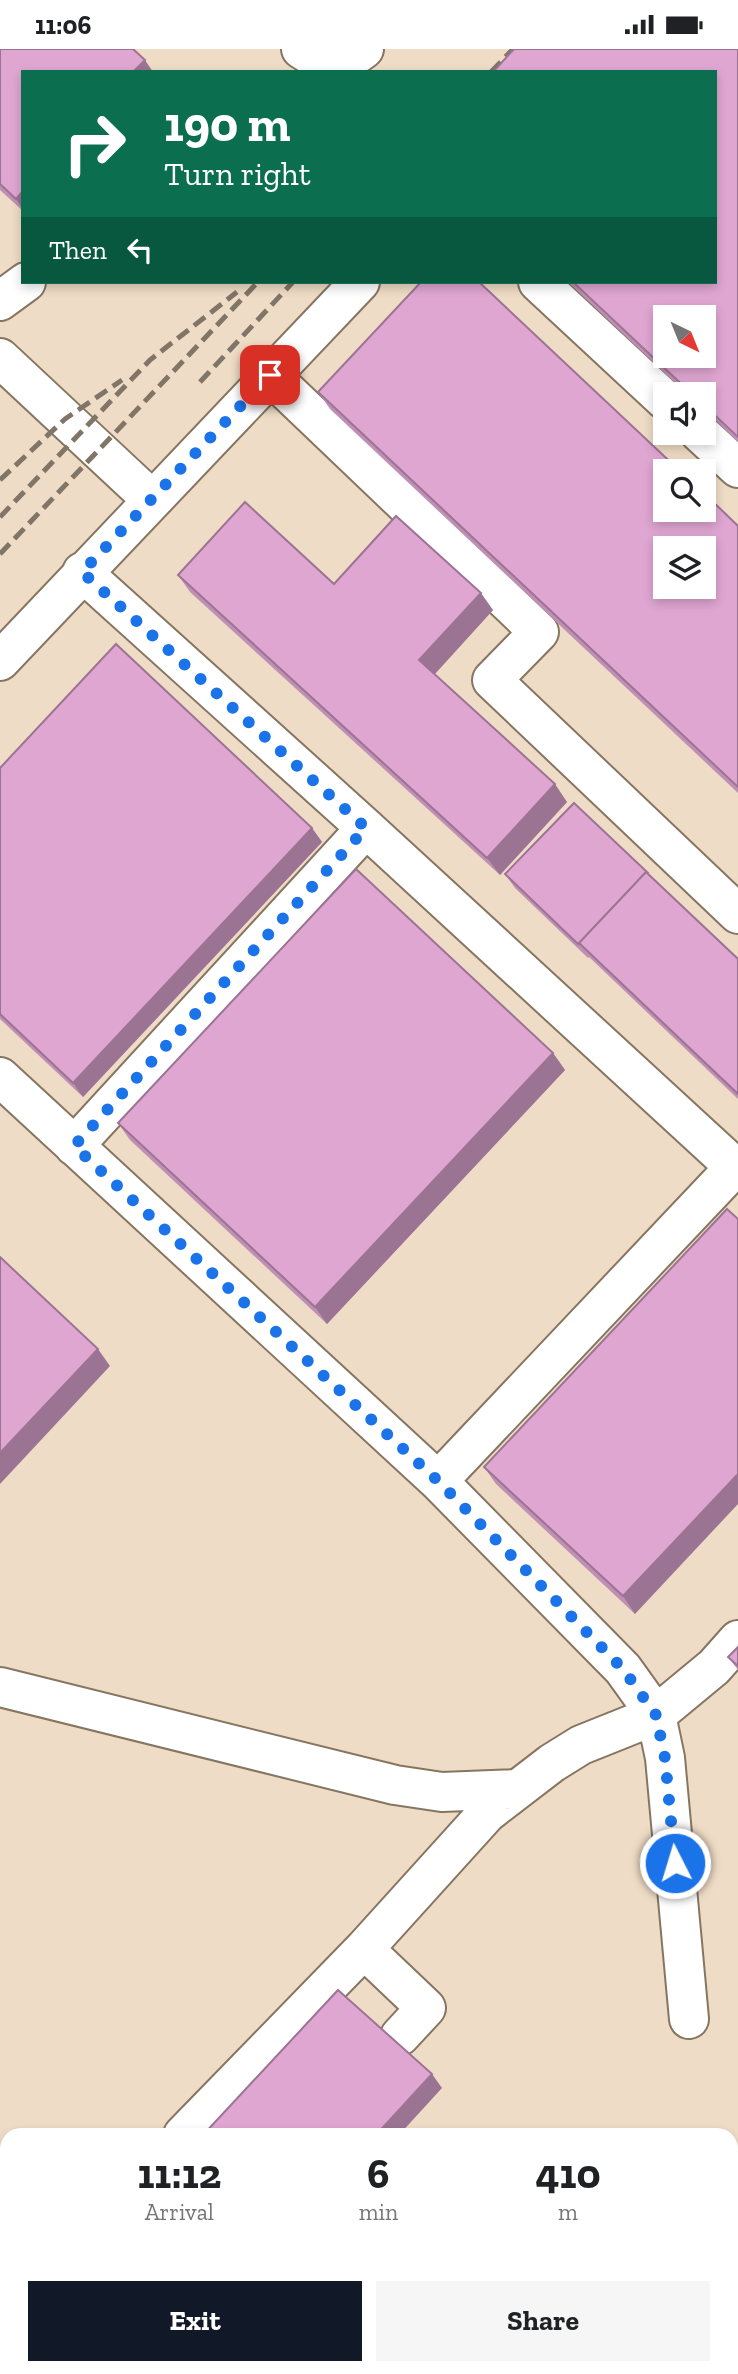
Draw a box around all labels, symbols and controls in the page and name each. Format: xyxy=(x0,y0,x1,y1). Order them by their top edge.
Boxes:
text: 11:06 xyxy=(35,9,91,41)
text: 190 m xyxy=(164,95,290,154)
icon: right xyxy=(49,98,140,189)
text: Turn right xyxy=(164,155,311,193)
icon: left xyxy=(121,231,159,269)
text: Then xyxy=(49,234,107,266)
north arrow xyxy=(653,305,716,367)
map controls xyxy=(653,305,716,599)
pin xyxy=(240,345,300,405)
icon: arrive xyxy=(251,356,289,394)
button: sound xyxy=(653,382,716,445)
button: search xyxy=(653,459,716,522)
button: layers xyxy=(653,536,716,599)
position arrow xyxy=(638,1826,712,1900)
text: 11:12 xyxy=(137,2148,221,2199)
text: 6 xyxy=(367,2148,390,2199)
text: 410 xyxy=(535,2148,601,2199)
text: Arrival xyxy=(145,2198,214,2226)
text: min xyxy=(359,2198,398,2226)
text: m xyxy=(558,2198,578,2226)
button: Exit xyxy=(28,2281,362,2361)
button: Share xyxy=(376,2281,710,2361)

